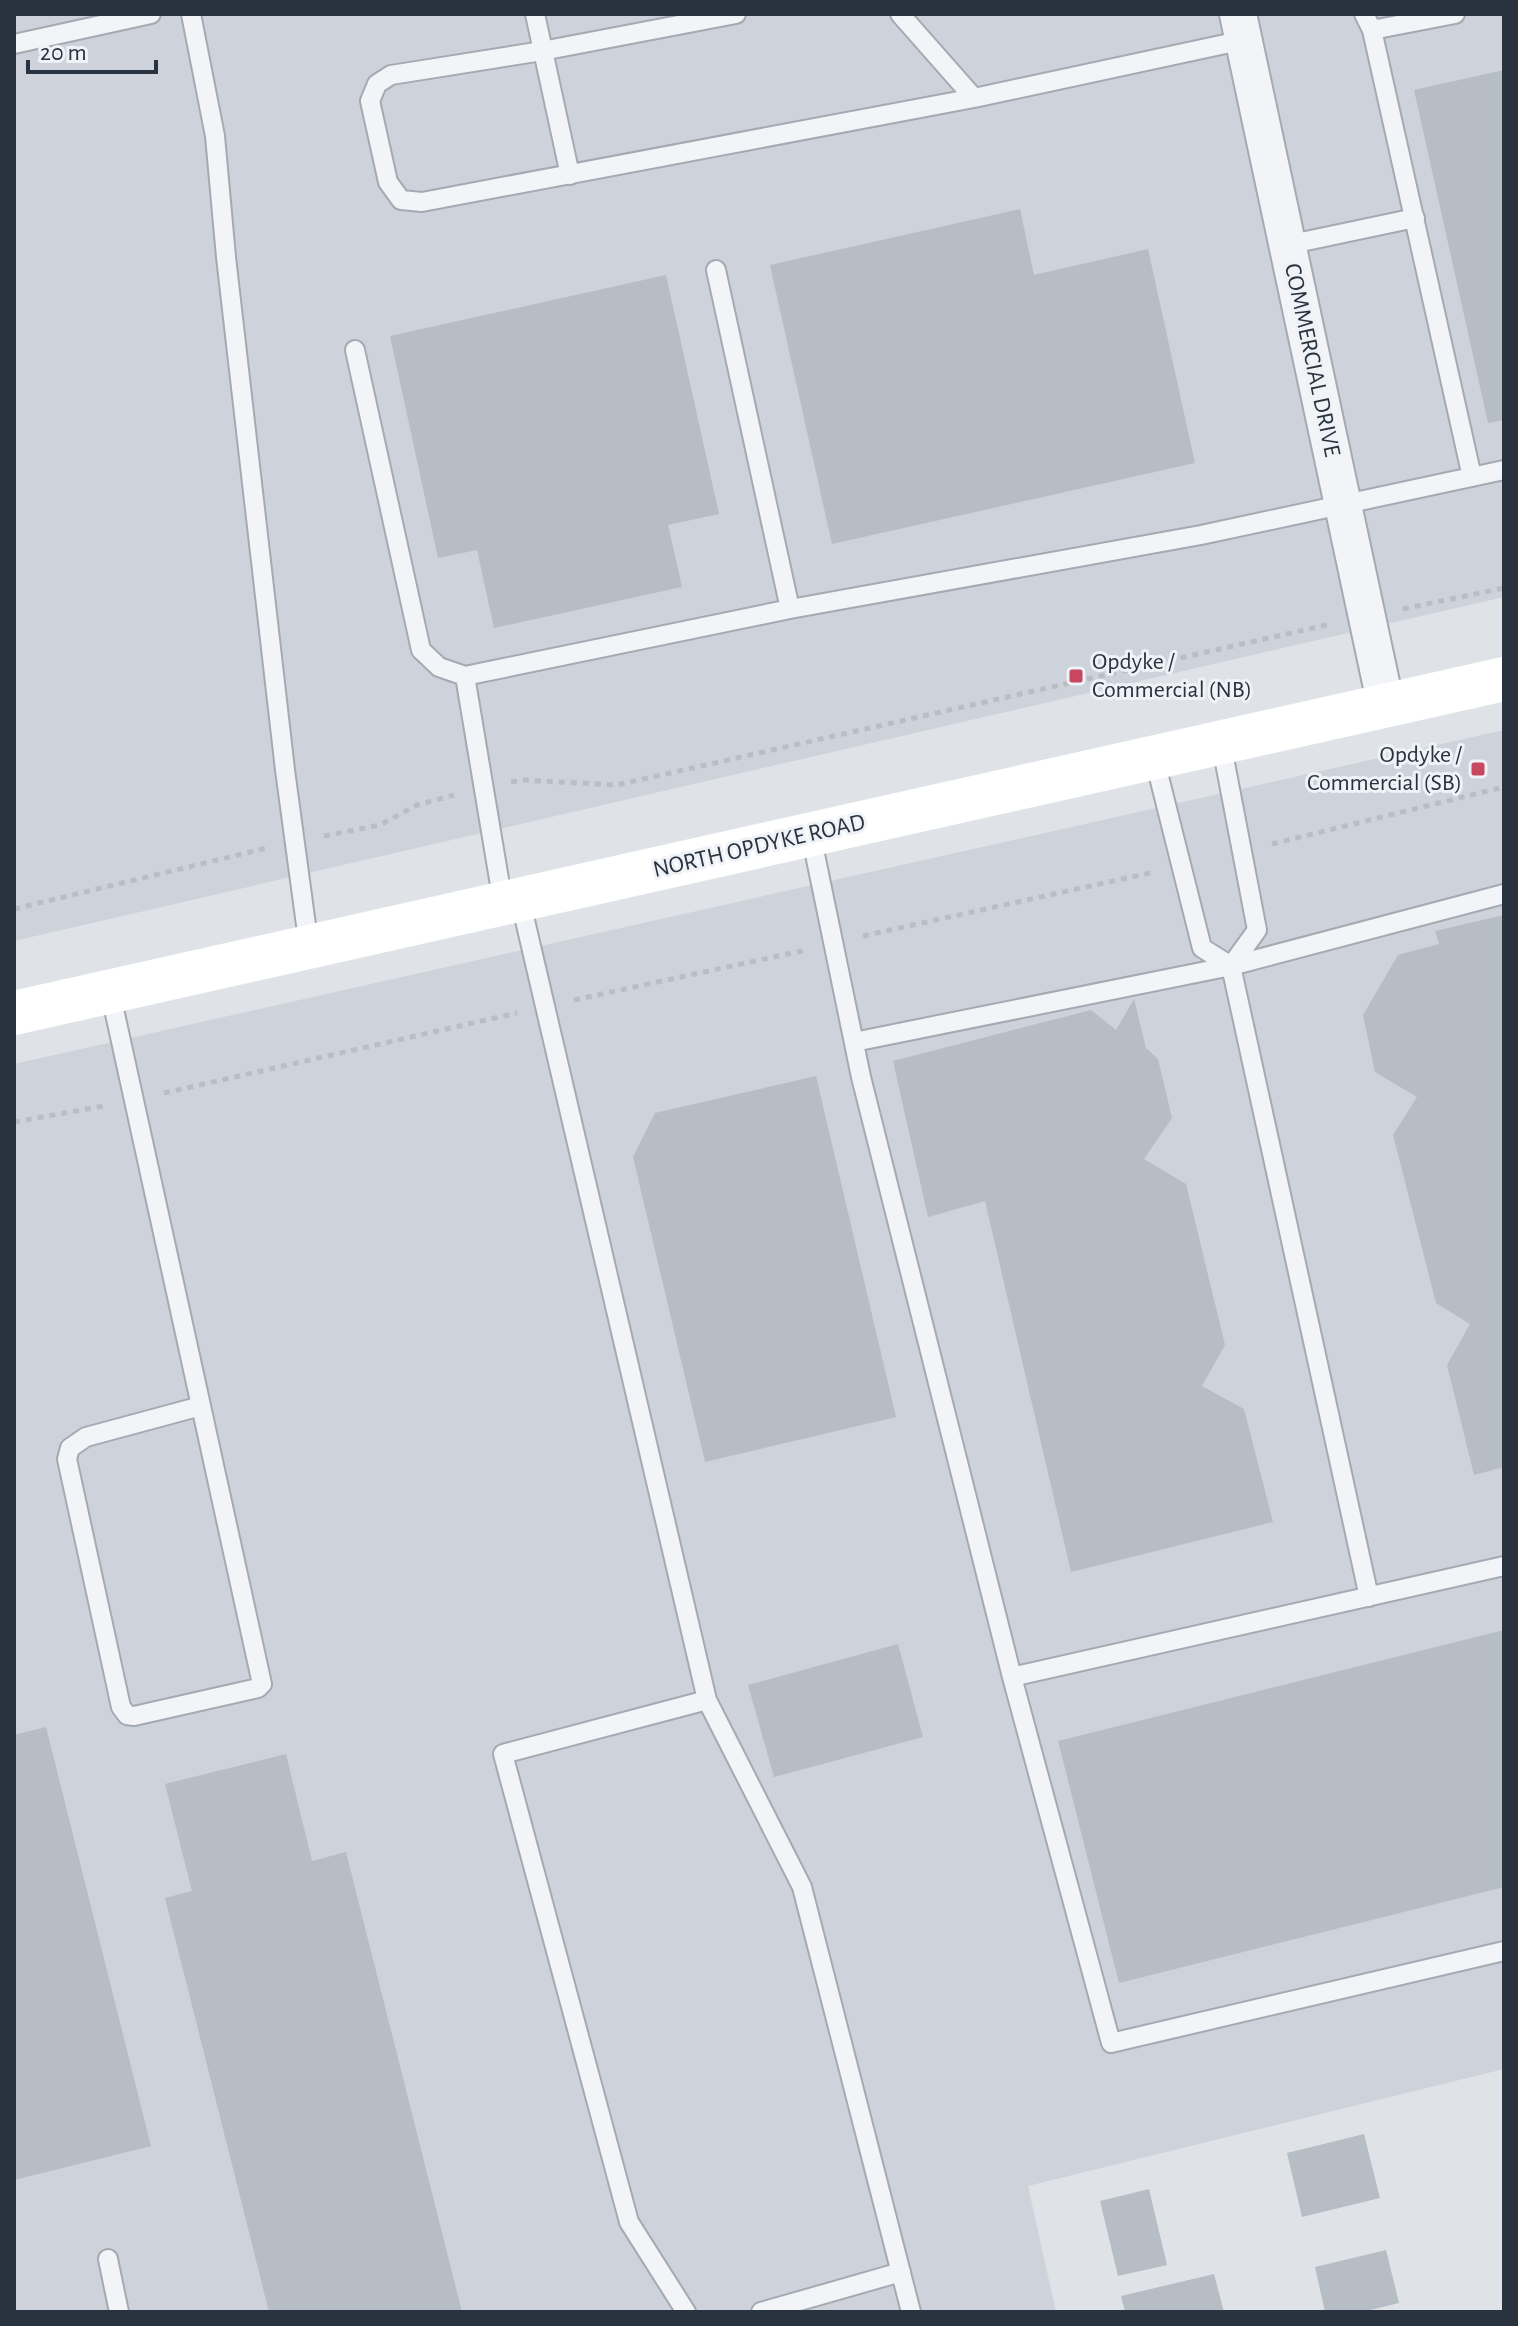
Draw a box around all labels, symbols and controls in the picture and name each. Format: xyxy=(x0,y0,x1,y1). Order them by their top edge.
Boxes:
scale bar xyxy=(28,24,156,74)
text: 20 m xyxy=(40,41,87,65)
street label: COMMERCIAL DRIVE xyxy=(1280,261,1344,459)
place label: Opdyke / Commercial (NB) xyxy=(1092,650,1252,702)
marker: Opdyke / Commercial (NB) xyxy=(1067,667,1085,685)
place label: Opdyke / Commercial (SB) xyxy=(1307,743,1462,795)
marker: Opdyke / Commercial (SB) xyxy=(1469,760,1487,778)
street label: NORTH OPDYKE ROAD xyxy=(651,810,867,882)

